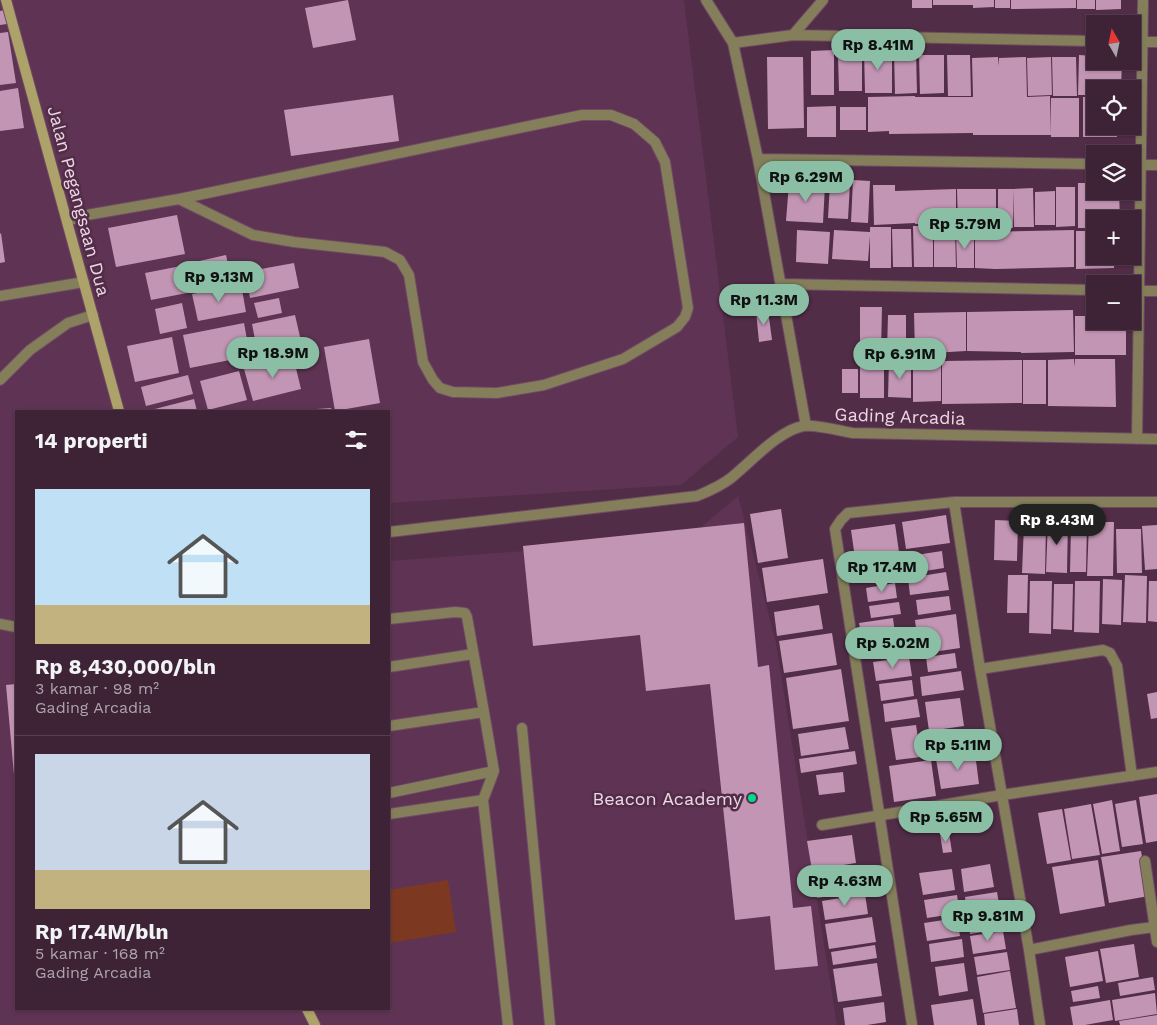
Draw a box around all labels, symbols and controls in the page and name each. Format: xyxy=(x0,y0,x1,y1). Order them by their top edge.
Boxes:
north arrow xyxy=(1086,15,1141,70)
map controls xyxy=(1086,15,1141,330)
pin: Rp 8.41M xyxy=(826,28,930,71)
text: Rp 8.41M xyxy=(842,35,914,54)
button: locate xyxy=(1086,80,1141,135)
street label: Jalan Pegangsaan Dua xyxy=(43,104,115,298)
button: layers xyxy=(1086,145,1141,200)
pin: Rp 6.29M xyxy=(754,160,858,203)
text: Rp 6.29M xyxy=(769,167,843,186)
pin: Rp 5.79M xyxy=(913,208,1017,250)
button: + xyxy=(1086,210,1141,265)
text: Rp 5.79M xyxy=(929,214,1001,233)
pin: Rp 9.13M xyxy=(167,260,271,303)
text: Rp 9.13M xyxy=(184,267,254,286)
button: − xyxy=(1086,275,1141,330)
pin: Rp 11.3M xyxy=(712,284,816,326)
text: Rp 11.3M xyxy=(730,290,798,309)
pin: Rp 18.9M xyxy=(221,336,325,379)
pin: Rp 6.91M xyxy=(848,338,952,380)
text: Rp 18.9M xyxy=(237,343,309,362)
text: Rp 6.91M xyxy=(864,344,936,363)
street label: Gading Arcadia xyxy=(834,403,966,429)
icon: filters xyxy=(342,426,370,454)
text: 14 properti xyxy=(35,428,148,453)
pin: Rp 8.43M xyxy=(1005,504,1109,546)
text: Rp 8.43M xyxy=(1020,510,1094,529)
icon: home xyxy=(158,521,248,611)
pin: Rp 17.4M xyxy=(830,550,934,593)
text: Rp 17.4M xyxy=(847,557,917,576)
pin: Rp 5.02M xyxy=(841,626,945,669)
text: Rp 5.02M xyxy=(856,633,930,652)
text: Rp 8,430,000/bln xyxy=(35,654,216,679)
text: 3 kamar · 98 m² xyxy=(35,679,159,698)
text: Gading Arcadia xyxy=(35,698,151,717)
pin: Rp 5.11M xyxy=(906,728,1010,771)
text: Rp 5.11M xyxy=(925,735,991,754)
icon: home xyxy=(158,787,248,877)
place label: Beacon Academy xyxy=(592,788,743,809)
marker: Beacon Academy xyxy=(746,792,758,804)
pin: Rp 5.65M xyxy=(894,800,998,843)
text: Rp 5.65M xyxy=(909,807,983,826)
pin: Rp 4.63M xyxy=(793,864,897,907)
text: Rp 4.63M xyxy=(808,871,882,890)
pin: Rp 9.81M xyxy=(936,900,1040,942)
text: Rp 9.81M xyxy=(952,906,1024,925)
text: Rp 17.4M/bln xyxy=(35,919,168,944)
text: 5 kamar · 168 m² xyxy=(35,944,165,963)
text: Gading Arcadia xyxy=(35,963,151,982)

